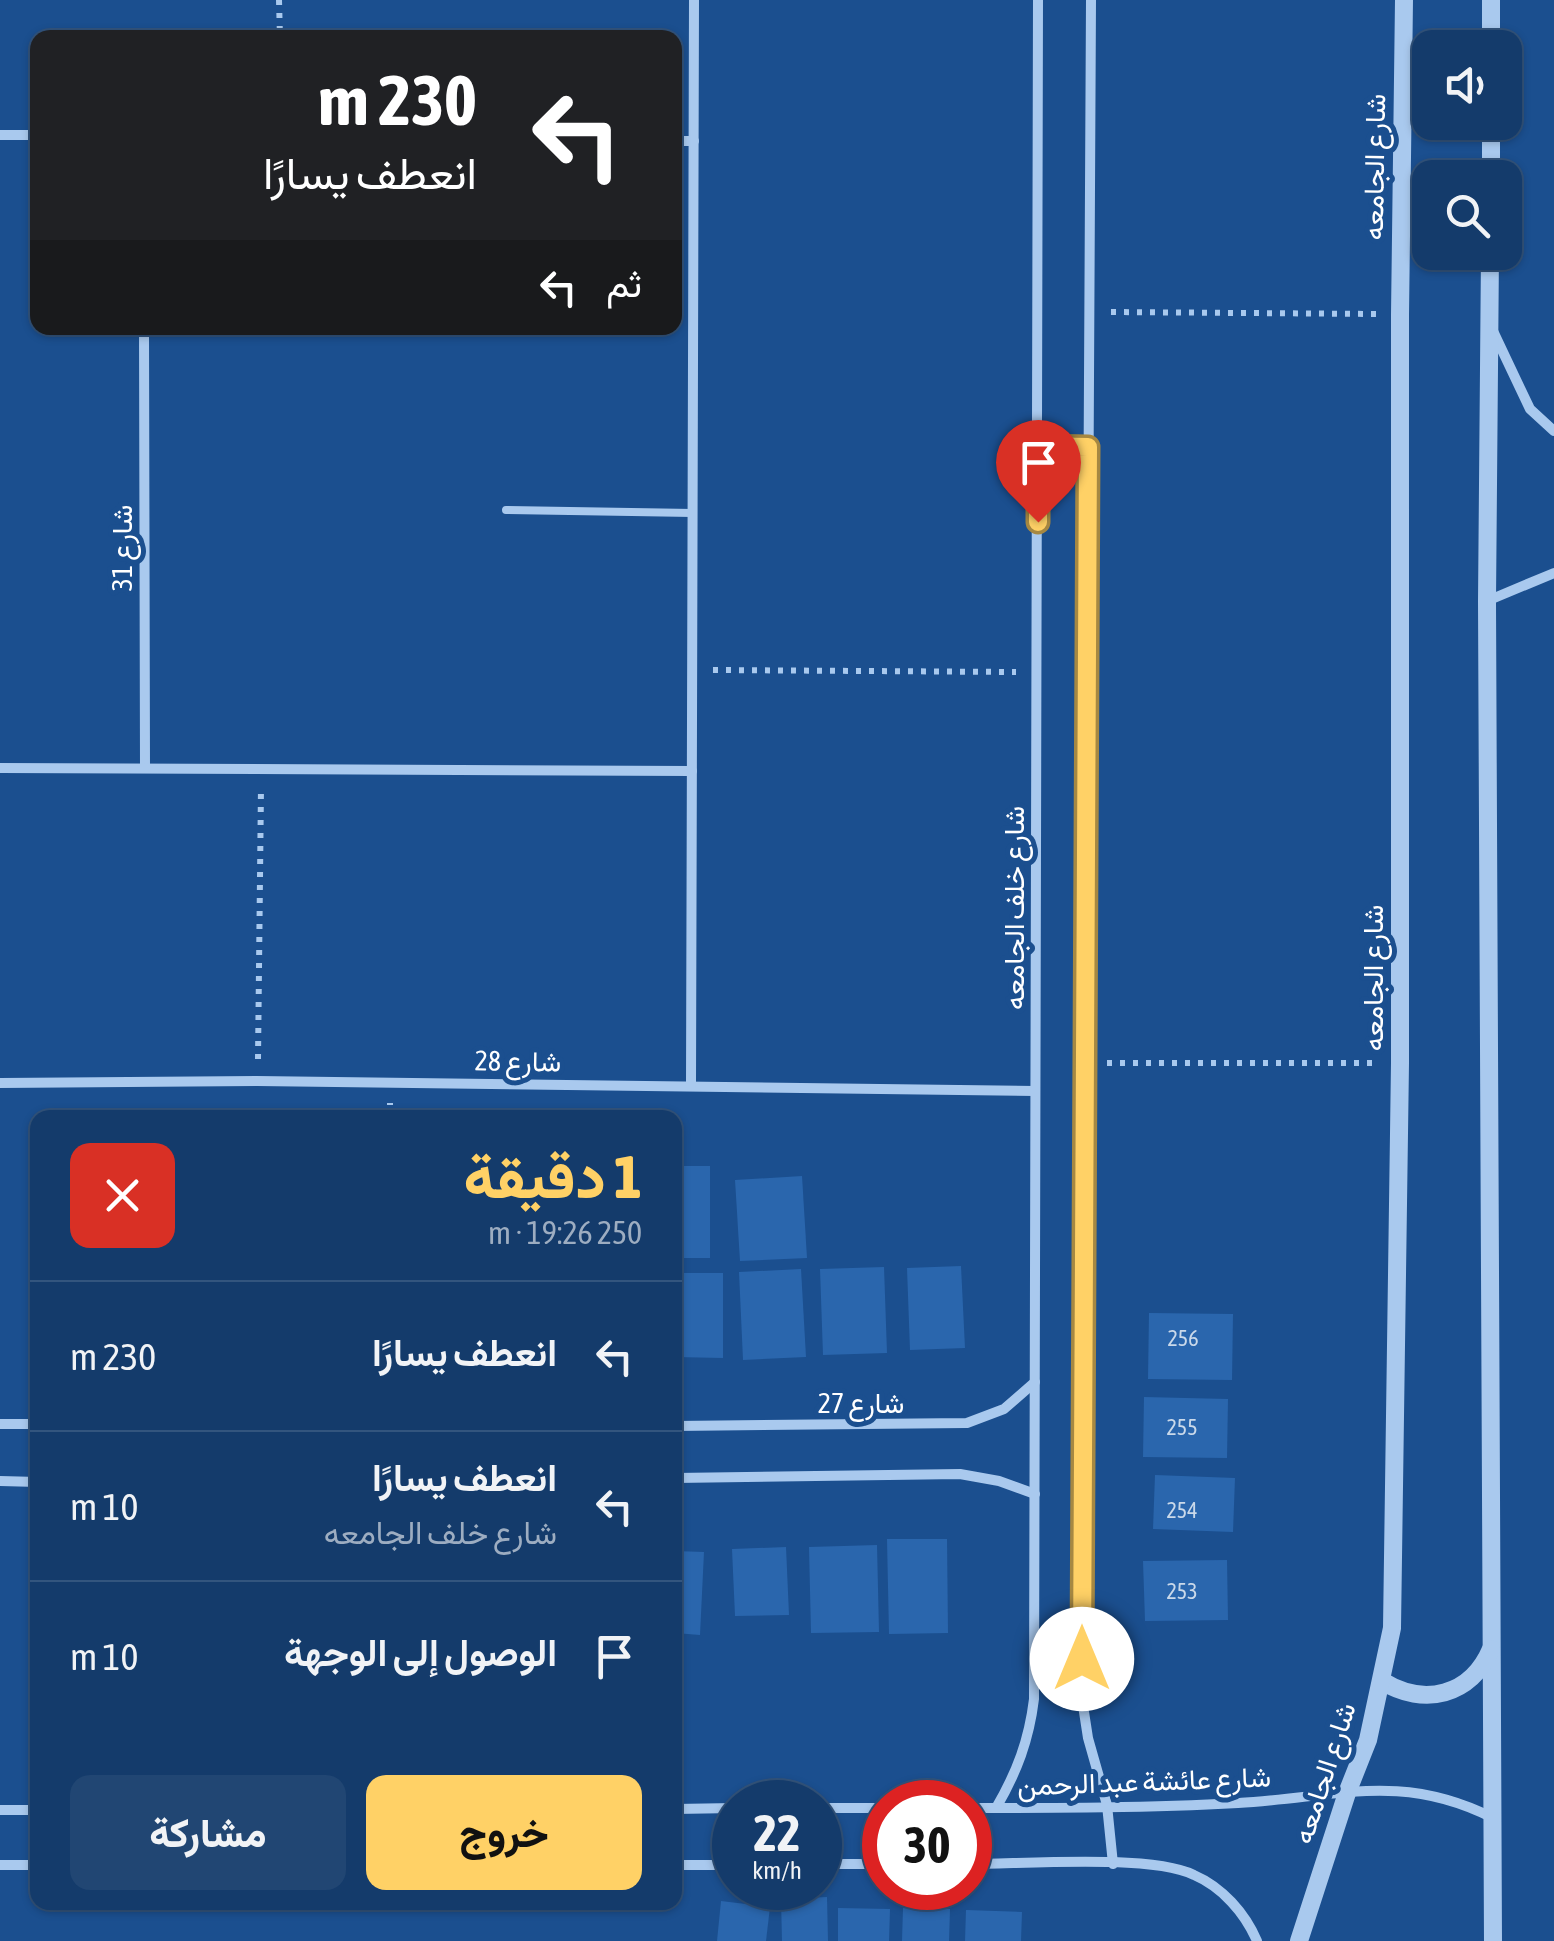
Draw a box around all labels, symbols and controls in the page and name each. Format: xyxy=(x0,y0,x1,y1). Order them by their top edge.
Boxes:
map controls xyxy=(1412,30,1522,270)
button: sound xyxy=(1412,30,1522,140)
text: 230 m xyxy=(318,60,477,140)
icon: left xyxy=(512,70,642,200)
street label: شارع الجامعه xyxy=(1357,93,1394,241)
text: انعطف يسارًا xyxy=(263,147,477,199)
button: search xyxy=(1412,160,1522,270)
icon: left xyxy=(531,260,586,315)
text: ثم xyxy=(606,262,642,305)
pin xyxy=(996,420,1081,523)
icon: arrive xyxy=(1011,435,1066,490)
street label: شارع 31 xyxy=(106,505,141,591)
street label: شارع خلف الجامعه xyxy=(998,806,1033,1010)
street label: شارع الجامعه xyxy=(1357,905,1392,1051)
street label: شارع 28 xyxy=(474,1044,562,1081)
text: 1 دقيقة xyxy=(463,1142,642,1211)
button: close xyxy=(70,1143,175,1248)
text: 250 m · 19:26 xyxy=(488,1214,642,1251)
house number: 256 xyxy=(1167,1325,1199,1351)
icon: left xyxy=(587,1329,642,1384)
text: انعطف يسارًا xyxy=(372,1331,557,1374)
text: 230 m xyxy=(70,1335,156,1378)
street label: شارع 27 xyxy=(818,1387,904,1422)
house number: 255 xyxy=(1166,1414,1198,1440)
text: انعطف يسارًا xyxy=(372,1456,557,1499)
icon: left xyxy=(587,1479,642,1534)
text: 10 m xyxy=(70,1485,138,1528)
house number: 254 xyxy=(1166,1497,1198,1523)
text: شارع خلف الجامعه xyxy=(324,1514,557,1551)
house number: 253 xyxy=(1166,1578,1198,1604)
position arrow xyxy=(1030,1607,1134,1711)
icon: arrive xyxy=(587,1629,642,1684)
text: الوصول إلى الوجهة xyxy=(284,1631,557,1674)
text: 10 m xyxy=(70,1635,138,1678)
street label: شارع الجامعه xyxy=(1286,1698,1365,1849)
street label: شارع عائشة عبد الرحمن xyxy=(1017,1761,1272,1804)
button: مشاركة xyxy=(70,1775,346,1890)
button: خروج xyxy=(366,1775,642,1890)
speed limit sign: 30 xyxy=(862,1780,992,1910)
text: 22 xyxy=(753,1804,800,1862)
text: km/h xyxy=(752,1856,802,1884)

